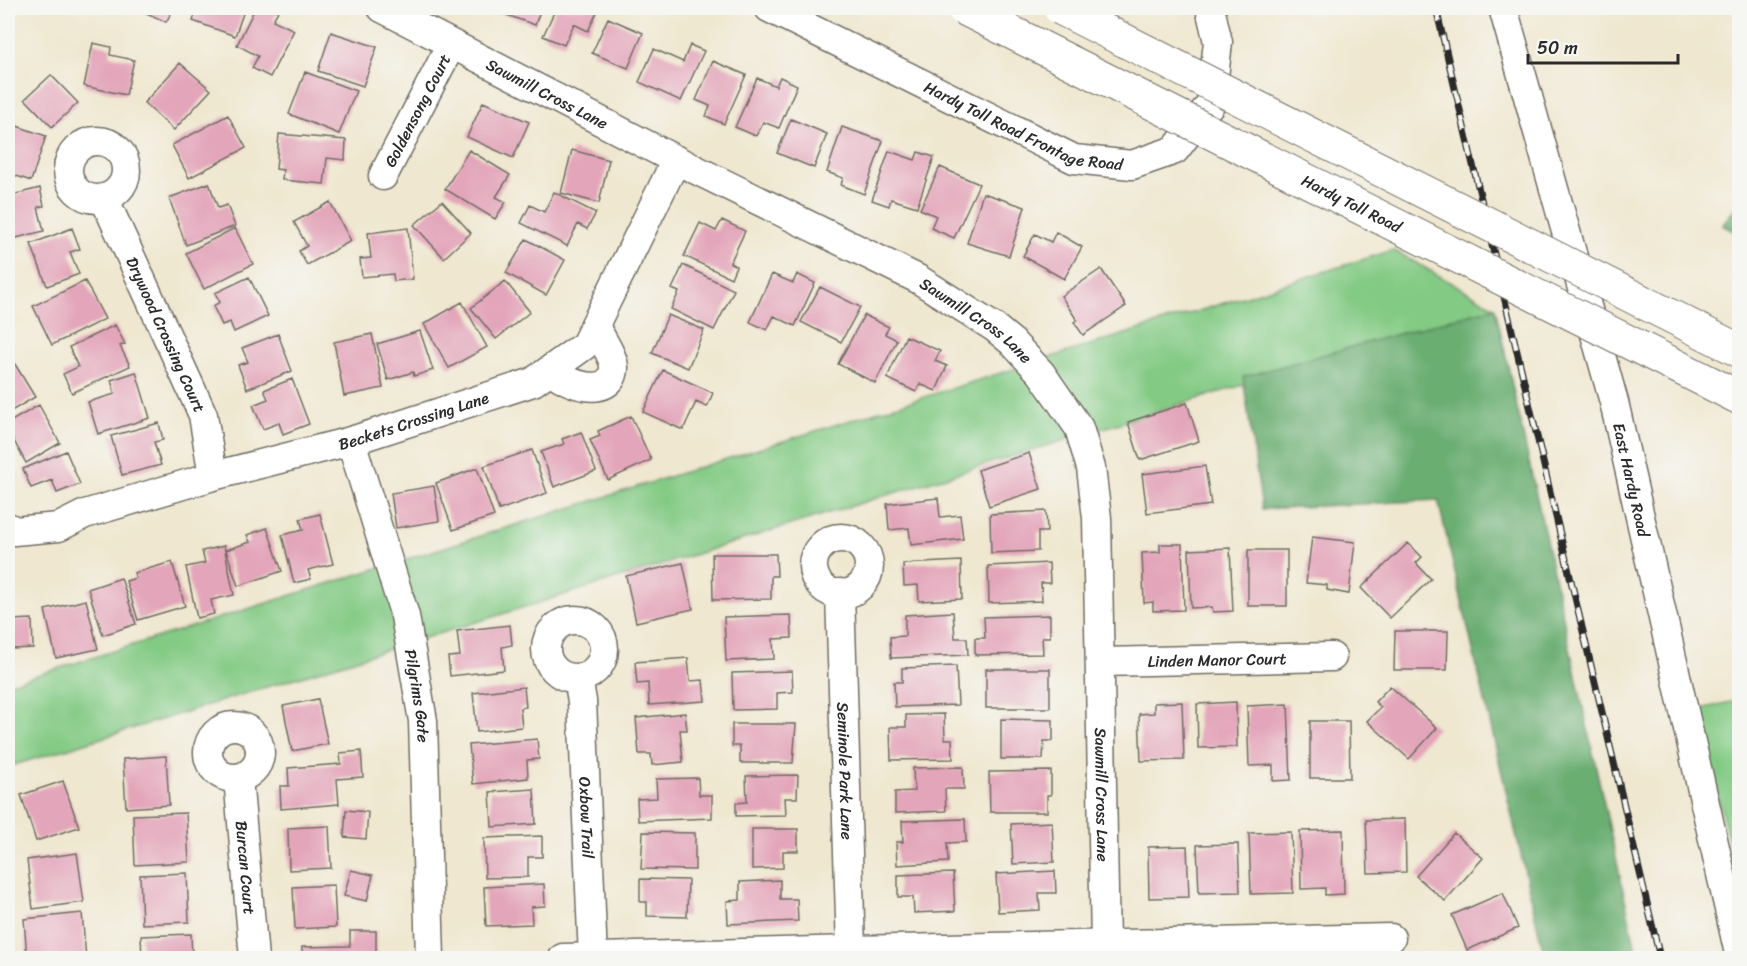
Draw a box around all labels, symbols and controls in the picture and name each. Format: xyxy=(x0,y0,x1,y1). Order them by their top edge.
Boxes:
scale bar xyxy=(1528,27,1678,65)
text: 50 m xyxy=(1537,32,1578,64)
street label: Goldensong Court xyxy=(376,49,459,172)
street label: Sawmill Cross Lane xyxy=(481,50,613,138)
street label: Hardy Toll Road Frontage Road xyxy=(919,73,1126,179)
street label: Hardy Toll Road xyxy=(1296,166,1408,242)
street label: Drywood Crossing Court xyxy=(118,252,214,417)
street label: Sawmill Cross Lane xyxy=(914,270,1039,371)
street label: Beckets Crossing Lane xyxy=(335,383,493,459)
street label: East Hardy Road xyxy=(1604,420,1658,541)
street label: Linden Manor Court xyxy=(1147,644,1287,676)
street label: Pilgrims Gate xyxy=(396,647,438,743)
street label: Seminole Park Lane xyxy=(828,702,862,840)
street label: Sawmill Cross Lane xyxy=(1086,727,1117,862)
street label: Oxbow Trail xyxy=(570,776,603,859)
street label: Burcan Court xyxy=(227,819,264,916)

